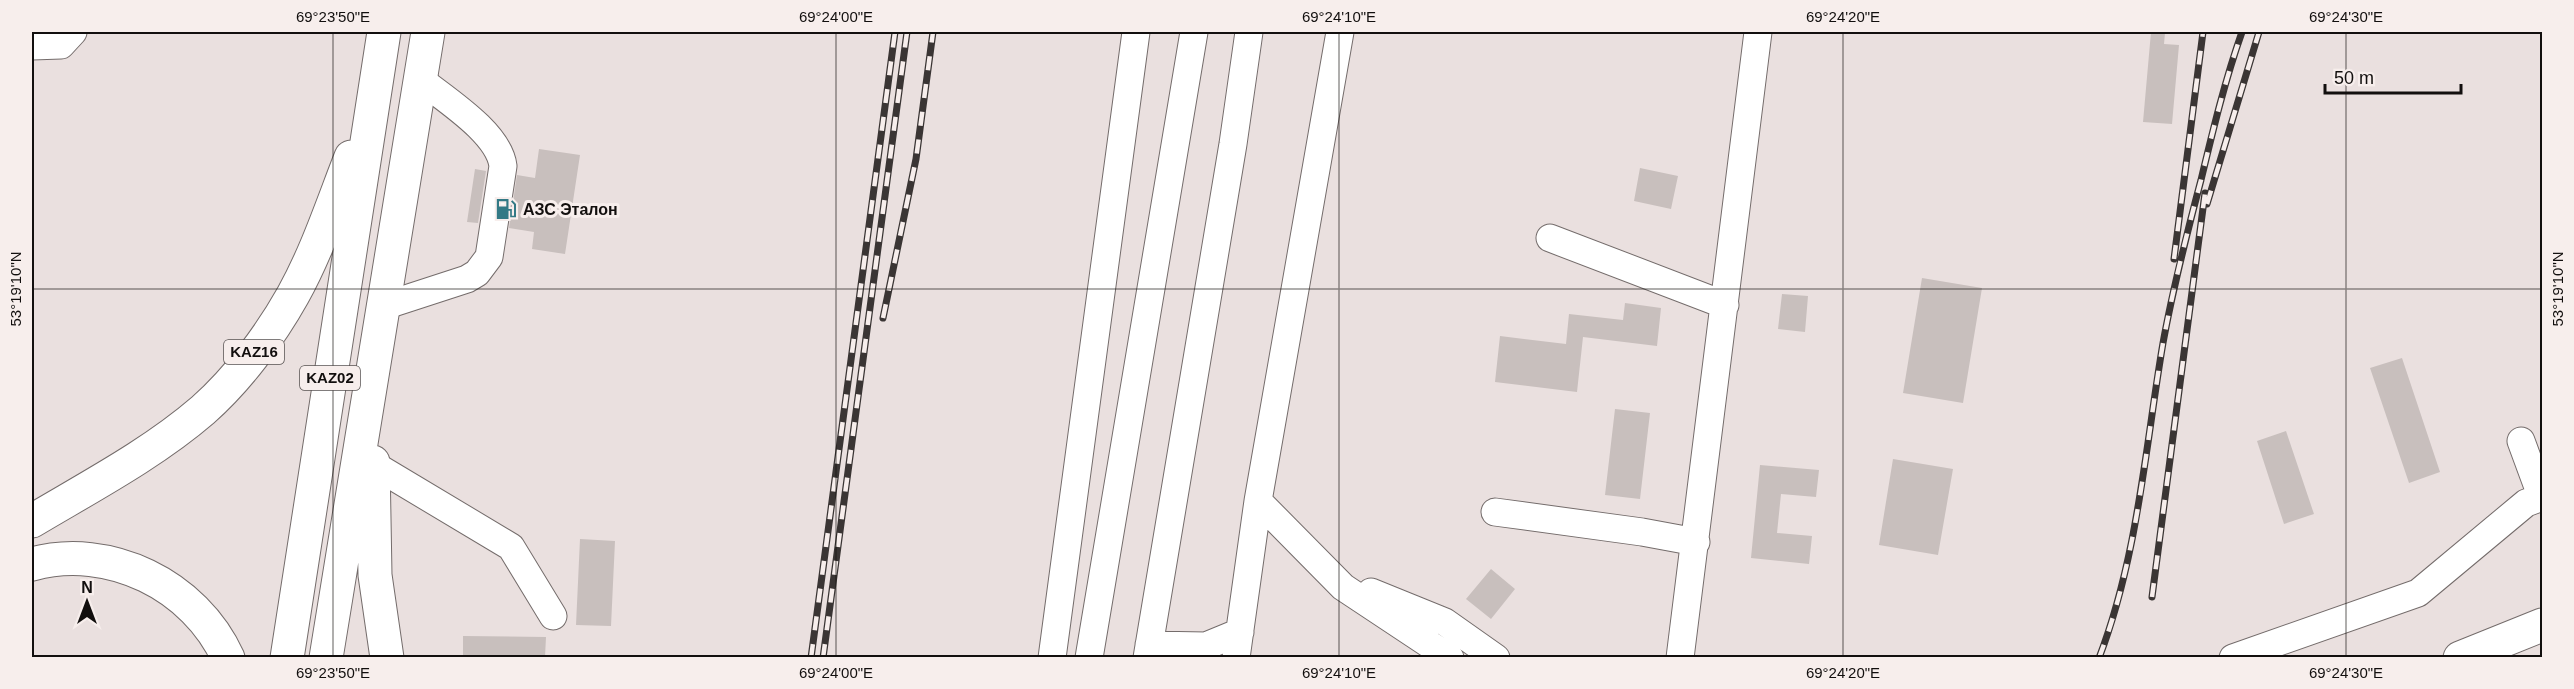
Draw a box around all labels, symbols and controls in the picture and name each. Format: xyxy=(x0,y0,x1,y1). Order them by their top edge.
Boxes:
text: 69°23'50"E xyxy=(296,8,370,25)
text: 69°24'00"E xyxy=(799,8,873,25)
text: 69°24'10"E xyxy=(1302,8,1376,25)
text: 69°24'20"E xyxy=(1806,8,1880,25)
text: 69°24'30"E xyxy=(2309,8,2383,25)
scale bar xyxy=(2325,57,2462,95)
text: 50 m xyxy=(2334,68,2374,88)
fuel station icon: АЗС Эталон xyxy=(494,197,518,221)
place label: АЗС Эталон xyxy=(523,201,618,218)
text: 53°19'10"N xyxy=(7,251,24,327)
text: 53°19'10"N xyxy=(2549,251,2566,327)
road number: KAZ16 xyxy=(224,340,284,364)
road number: KАZ02 xyxy=(300,366,360,390)
north arrow xyxy=(57,572,117,632)
text: N xyxy=(81,579,93,596)
text: 69°23'50"E xyxy=(296,664,370,681)
text: 69°24'00"E xyxy=(799,664,873,681)
text: 69°24'10"E xyxy=(1302,664,1376,681)
text: 69°24'20"E xyxy=(1806,664,1880,681)
text: 69°24'30"E xyxy=(2309,664,2383,681)

